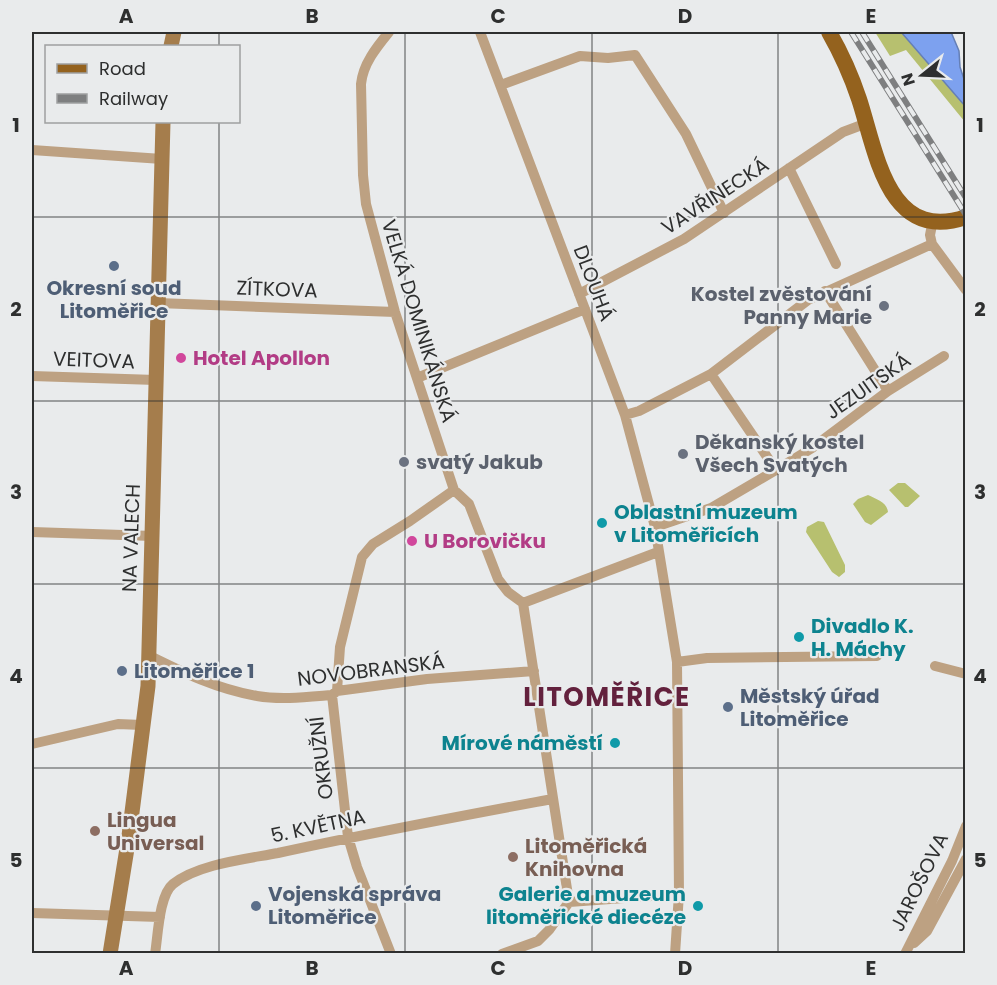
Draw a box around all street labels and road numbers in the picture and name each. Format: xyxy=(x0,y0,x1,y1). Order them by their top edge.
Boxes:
street label: VAVŘINECKÁ xyxy=(656,151,774,241)
street label: VELKÁ DOMINIKÁNSKÁ xyxy=(375,216,463,426)
street label: DLOUHÁ xyxy=(567,241,621,325)
street label: ZÍTKOVA xyxy=(236,274,318,304)
street label: VEITOVA xyxy=(52,345,136,375)
street label: JEZUITSKÁ xyxy=(820,346,916,426)
street label: NA VALECH xyxy=(115,484,147,592)
street label: NOVOBRANSKÁ xyxy=(296,647,446,693)
street label: OKRUŽNÍ xyxy=(302,715,340,801)
street label: 5. KVĚTNA xyxy=(268,802,368,850)
street label: JAROŠOVA xyxy=(883,828,955,936)

